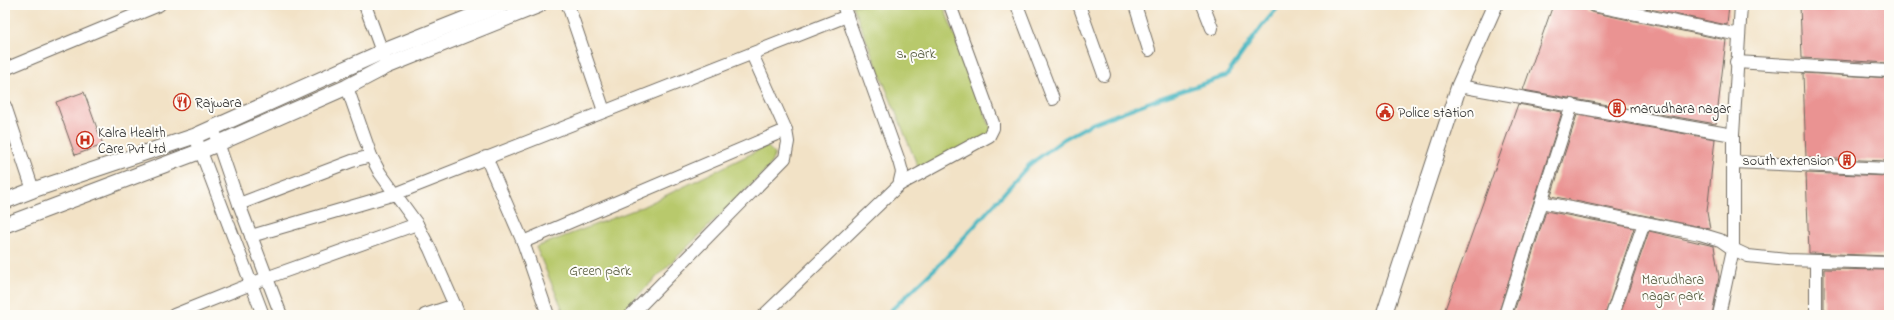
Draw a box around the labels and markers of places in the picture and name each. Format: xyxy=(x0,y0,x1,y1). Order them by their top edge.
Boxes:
restaurant icon: Rajwara xyxy=(172,92,192,112)
place label: Rajwara xyxy=(195,93,242,114)
building icon: marudhara nagar xyxy=(1607,98,1627,118)
place label: marudhara nagar xyxy=(1630,99,1732,121)
public building icon: Police station xyxy=(1375,102,1395,122)
place label: Police station xyxy=(1398,103,1474,124)
place label: Kalra Health Care Pvt Ltd xyxy=(98,123,166,160)
hospital icon: Kalra Health Care Pvt Ltd xyxy=(75,130,95,150)
building icon: south extension xyxy=(1837,150,1857,170)
place label: south extension xyxy=(1743,151,1834,172)

